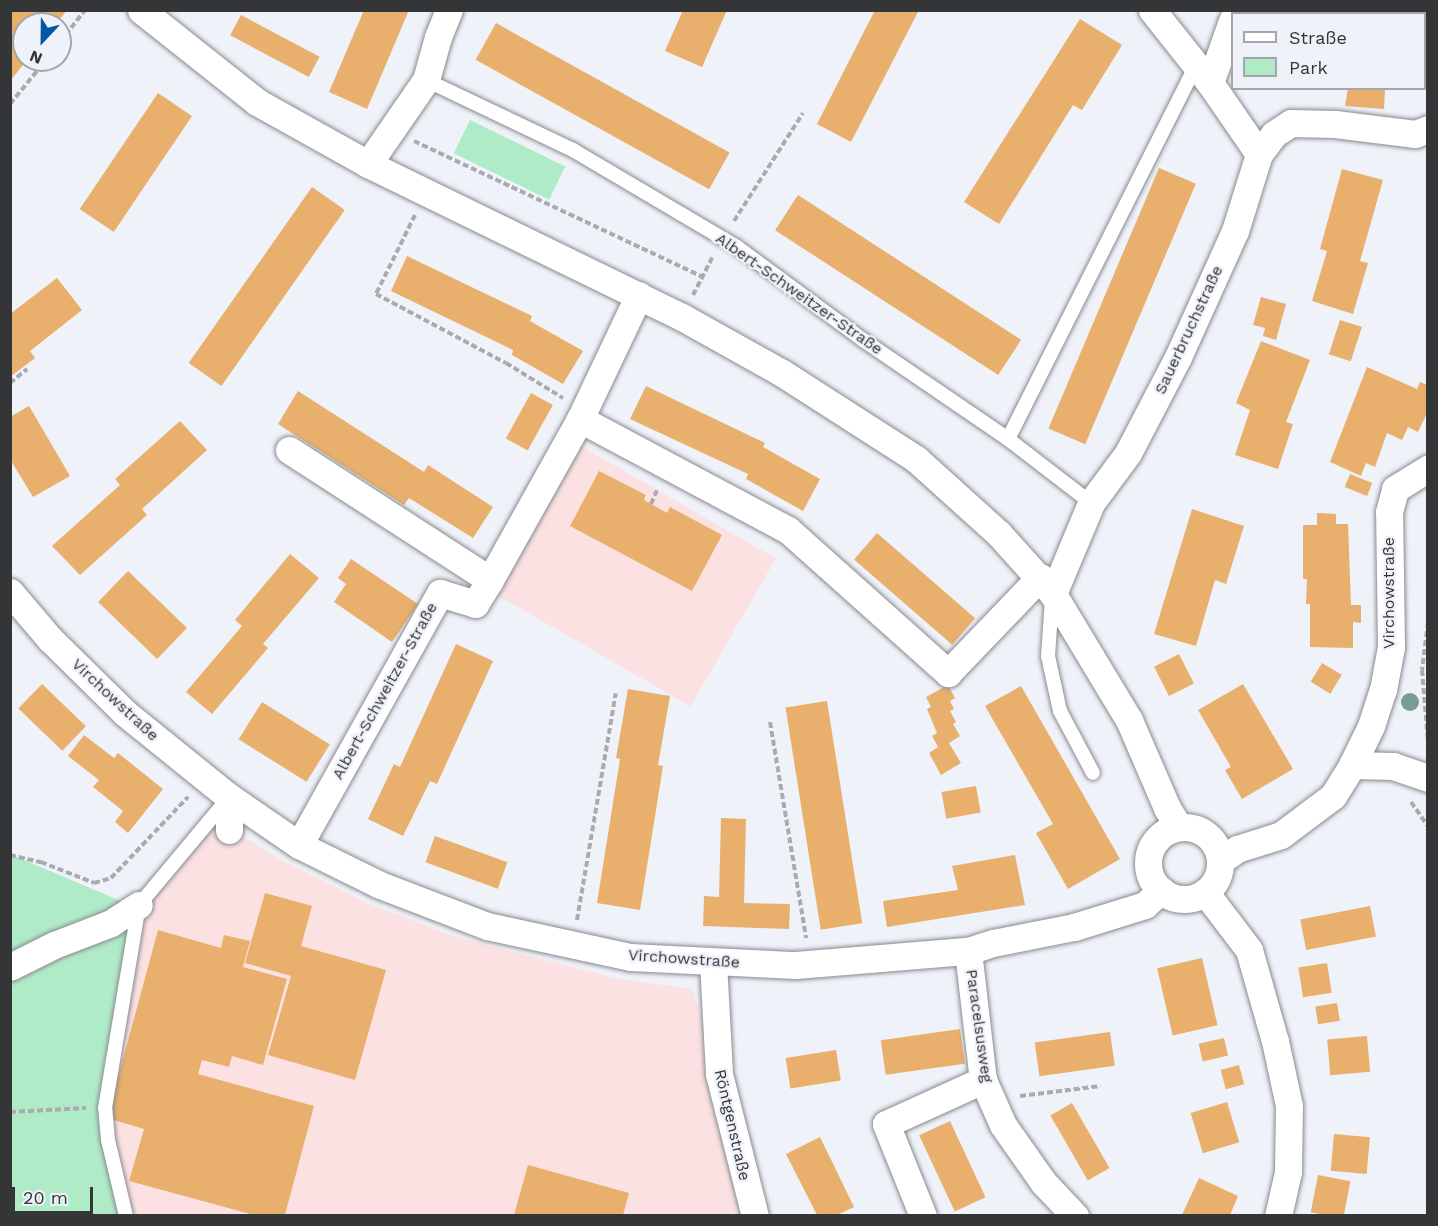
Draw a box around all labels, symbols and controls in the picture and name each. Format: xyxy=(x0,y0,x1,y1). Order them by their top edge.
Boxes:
north arrow xyxy=(12,12,72,72)
legend xyxy=(1231,12,1426,90)
text: Straße xyxy=(1289,27,1347,48)
text: N xyxy=(27,46,45,68)
text: Park xyxy=(1289,57,1328,78)
street label: Albert-Schweitzer-Straße xyxy=(712,229,886,359)
street label: Sauerbruchstraße xyxy=(1151,263,1227,397)
street label: Virchowstraße xyxy=(1379,537,1399,649)
street label: Albert-Schweitzer-Straße xyxy=(328,599,442,783)
street label: Virchowstraße xyxy=(68,655,162,745)
street label: Virchowstraße xyxy=(628,946,740,972)
street label: Paracelsusweg xyxy=(962,968,996,1084)
street label: Röntgenstraße xyxy=(710,1067,754,1183)
scale bar xyxy=(15,1175,96,1213)
text: 20 m xyxy=(23,1187,68,1208)

